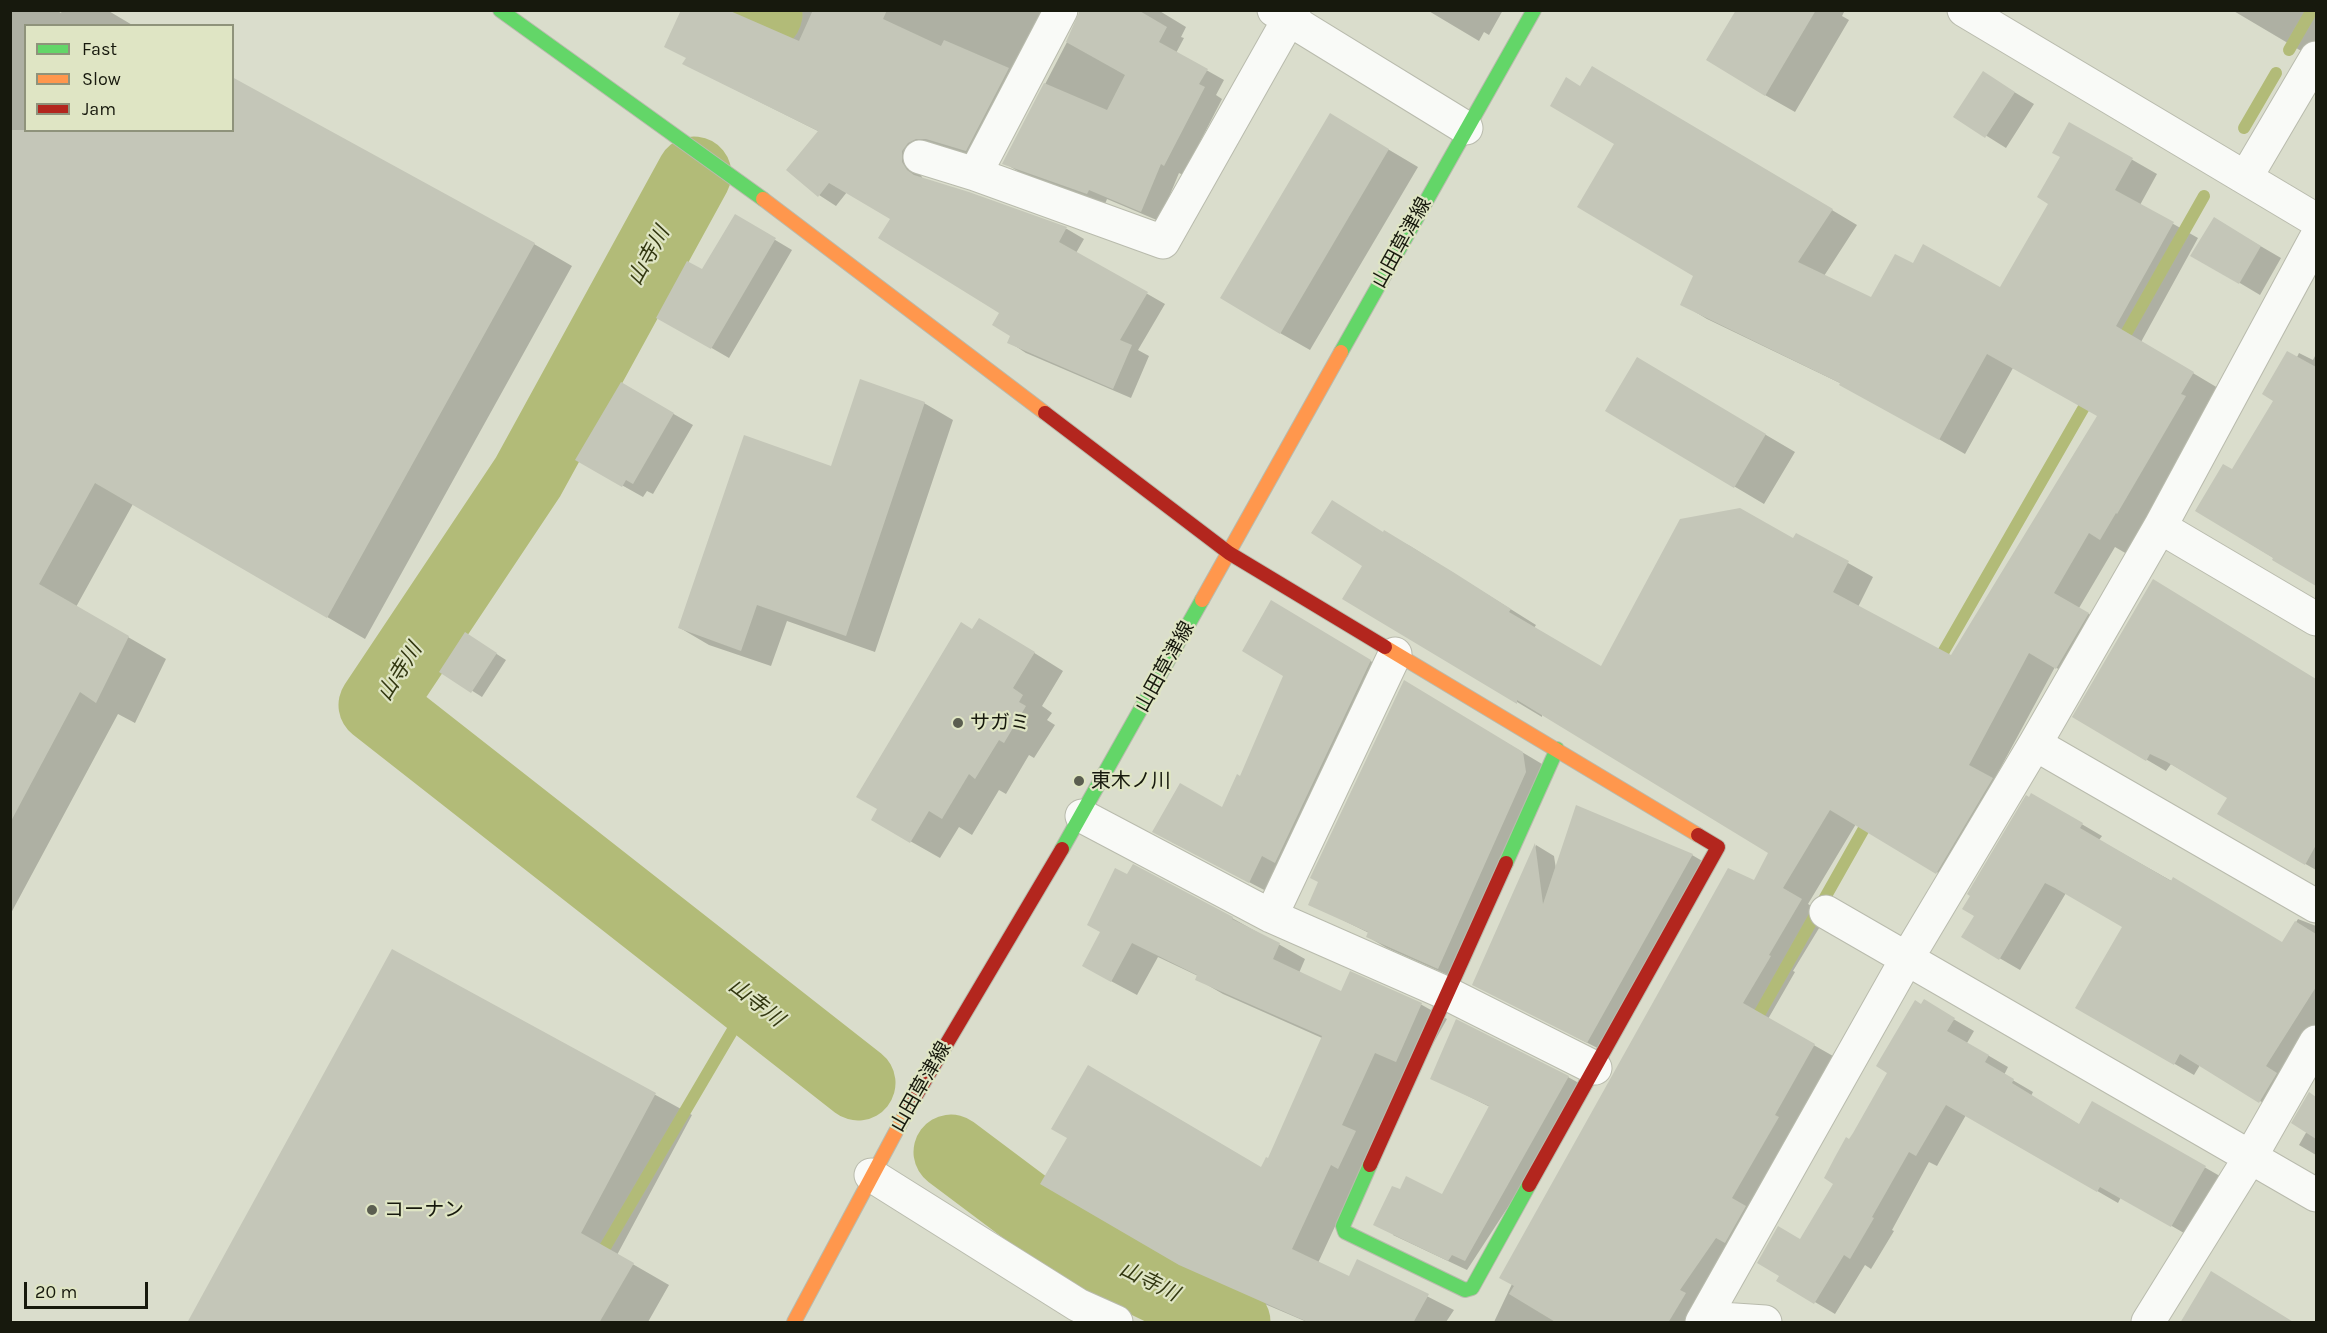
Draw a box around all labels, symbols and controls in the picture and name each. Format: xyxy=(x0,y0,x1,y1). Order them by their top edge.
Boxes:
legend xyxy=(24,24,234,132)
text: Fast xyxy=(82,38,117,60)
text: Slow xyxy=(82,68,121,90)
text: Jam xyxy=(82,98,116,120)
street label: 山田草津線 xyxy=(1367,193,1437,293)
water label: 山寺川 xyxy=(623,222,675,290)
street label: 山田草津線 xyxy=(1130,617,1200,717)
water label: 山寺川 xyxy=(373,639,427,705)
place label: サガミ xyxy=(970,711,1030,735)
marker: サガミ xyxy=(951,716,965,730)
place label: 東木ノ川 xyxy=(1091,769,1171,793)
marker: 東木ノ川 xyxy=(1072,774,1086,788)
water label: 山寺川 xyxy=(723,974,789,1032)
street label: 山田草津線 xyxy=(886,1038,956,1136)
place label: コーナン xyxy=(384,1198,464,1222)
marker: コーナン xyxy=(365,1203,379,1217)
water label: 山寺川 xyxy=(1115,1257,1183,1307)
scale bar xyxy=(27,1270,152,1308)
text: 20 m xyxy=(35,1281,77,1303)

